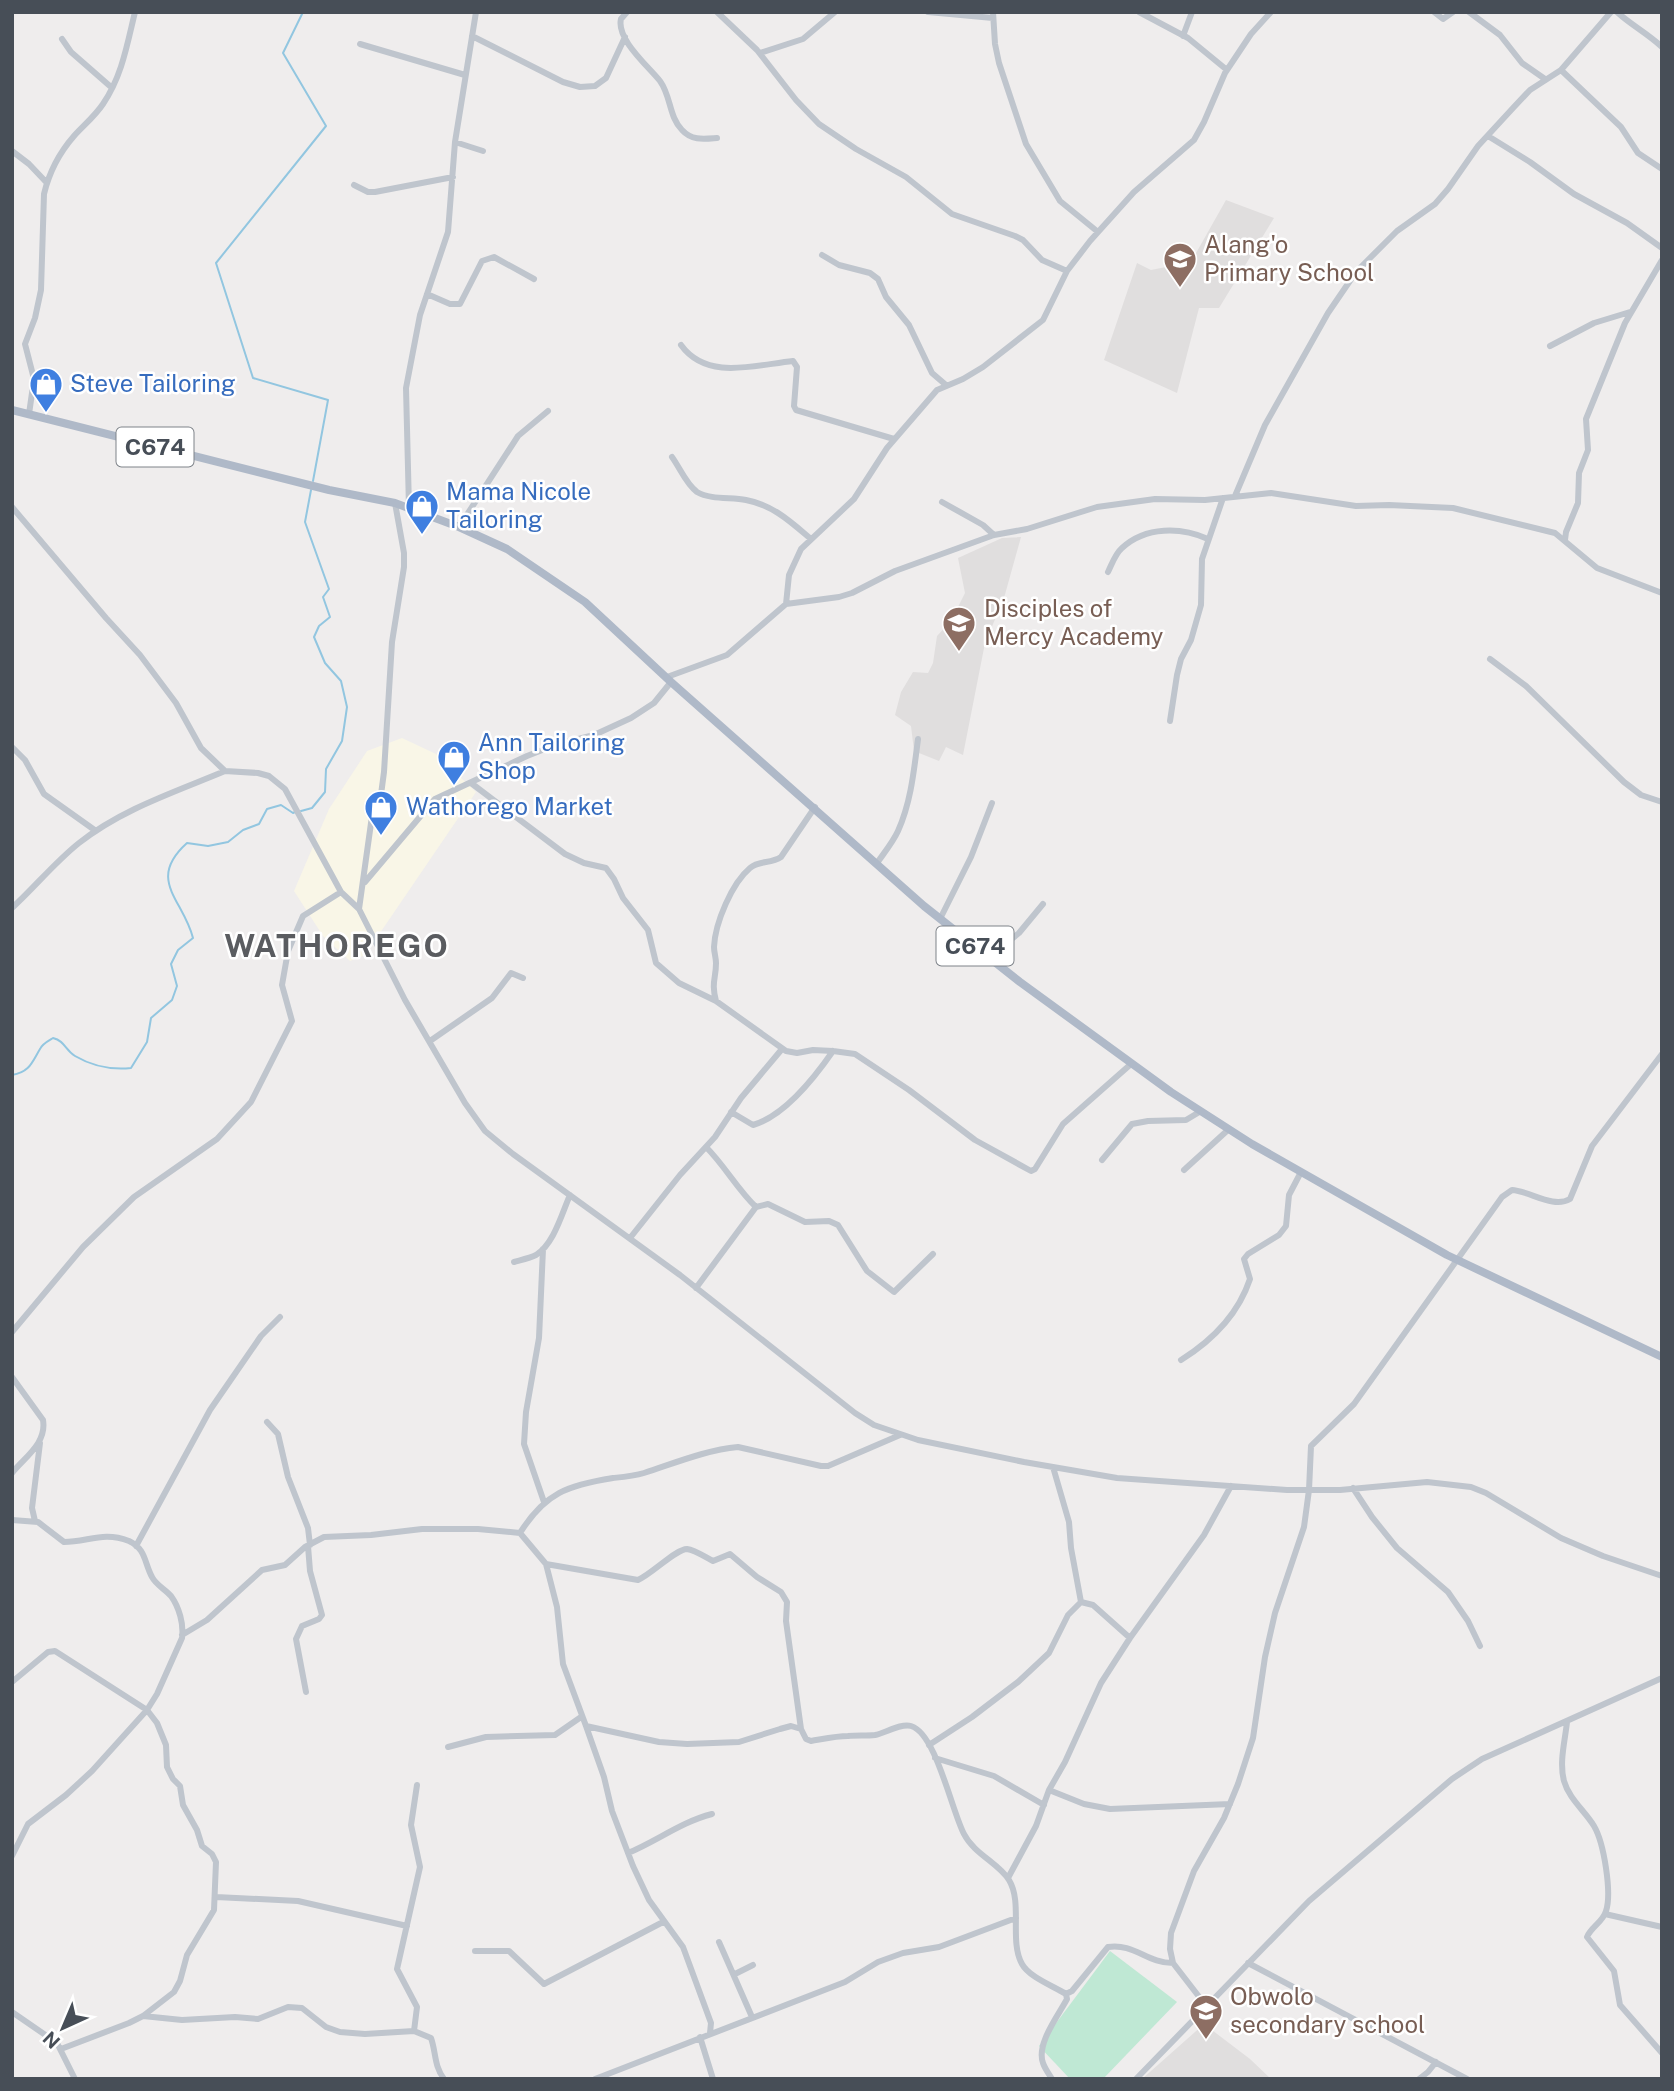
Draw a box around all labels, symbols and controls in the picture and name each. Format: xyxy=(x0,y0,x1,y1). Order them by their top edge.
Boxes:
place label: Alang'o Primary School xyxy=(1204,230,1374,286)
school or university icon: Alang'o Primary School xyxy=(1161,240,1199,289)
shop icon: Steve Tailoring xyxy=(27,365,65,414)
place label: Steve Tailoring xyxy=(70,369,236,397)
road number: C674 xyxy=(116,428,194,466)
place label: Mama Nicole Tailoring xyxy=(446,477,591,533)
shop icon: Mama Nicole Tailoring xyxy=(403,487,441,536)
place label: Disciples of Mercy Academy xyxy=(984,594,1163,650)
school or university icon: Disciples of Mercy Academy xyxy=(940,604,978,653)
place label: Ann Tailoring Shop xyxy=(478,728,625,784)
shop icon: Ann Tailoring Shop xyxy=(435,738,473,787)
shop icon: Wathorego Market xyxy=(362,788,400,837)
place label: Wathorego Market xyxy=(406,792,613,820)
road number: C674 xyxy=(936,926,1014,965)
district label: WATHOREGO xyxy=(224,927,450,964)
place label: Obwolo secondary school xyxy=(1230,1982,1425,2038)
school or university icon: Obwolo secondary school xyxy=(1187,1992,1225,2041)
north arrow xyxy=(28,1993,98,2063)
text: N xyxy=(38,2027,64,2053)

